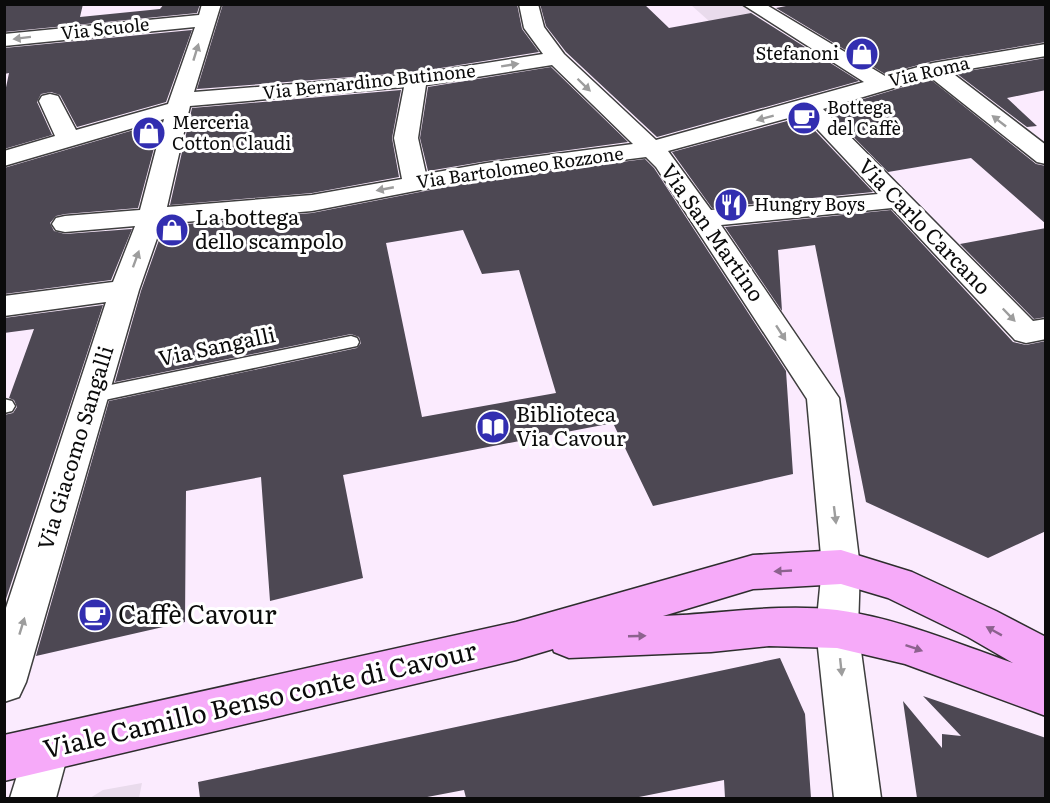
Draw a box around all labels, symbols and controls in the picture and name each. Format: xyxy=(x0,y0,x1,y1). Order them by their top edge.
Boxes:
street label: Via Scuole xyxy=(59,9,150,46)
one-way arrow xyxy=(12,33,31,43)
shop icon: Stefanoni xyxy=(844,36,880,72)
place label: Stefanoni xyxy=(755,39,839,66)
one-way arrow xyxy=(192,43,201,61)
street label: Via Roma xyxy=(885,48,972,93)
street label: Via Bernardino Butinone xyxy=(261,56,477,105)
one-way arrow xyxy=(501,60,520,69)
one-way arrow xyxy=(577,77,591,91)
place label: Bottega del Caffè xyxy=(827,93,901,141)
cafe icon: Bottega del Caffè xyxy=(786,100,822,136)
place label: Merceria Cotton Claudi xyxy=(172,108,291,156)
one-way arrow xyxy=(756,114,774,123)
shop icon: Merceria Cotton Claudi xyxy=(131,115,167,151)
one-way arrow xyxy=(992,115,1007,127)
street label: Via Bartolomeo Rozzone xyxy=(415,139,625,194)
street label: Via Carlo Carcano xyxy=(852,150,999,300)
street label: Via San Martino xyxy=(655,156,773,307)
one-way arrow xyxy=(375,185,394,194)
restaurant icon: Hungry Boys xyxy=(713,187,749,223)
place label: Hungry Boys xyxy=(754,190,865,217)
place label: La bottega dello scampolo xyxy=(195,200,344,255)
shop icon: La bottega dello scampolo xyxy=(154,212,190,248)
one-way arrow xyxy=(131,250,141,268)
one-way arrow xyxy=(1002,308,1016,323)
street label: Via Sangalli xyxy=(155,317,278,372)
one-way arrow xyxy=(775,325,786,342)
street label: Via Giacomo Sangalli xyxy=(28,341,119,553)
place label: Biblioteca Via Cavour xyxy=(516,397,626,452)
library icon: Biblioteca Via Cavour xyxy=(475,409,511,445)
one-way arrow xyxy=(830,506,839,525)
one-way arrow xyxy=(773,566,792,575)
place label: Caffè Cavour xyxy=(118,593,277,632)
cafe icon: Caffè Cavour xyxy=(77,597,113,633)
one-way arrow xyxy=(18,617,27,635)
one-way arrow xyxy=(985,626,1002,636)
street label: Viale Camillo Benso conte di Cavour xyxy=(39,628,481,766)
one-way arrow xyxy=(628,631,647,640)
one-way arrow xyxy=(905,643,923,653)
one-way arrow xyxy=(837,658,846,677)

